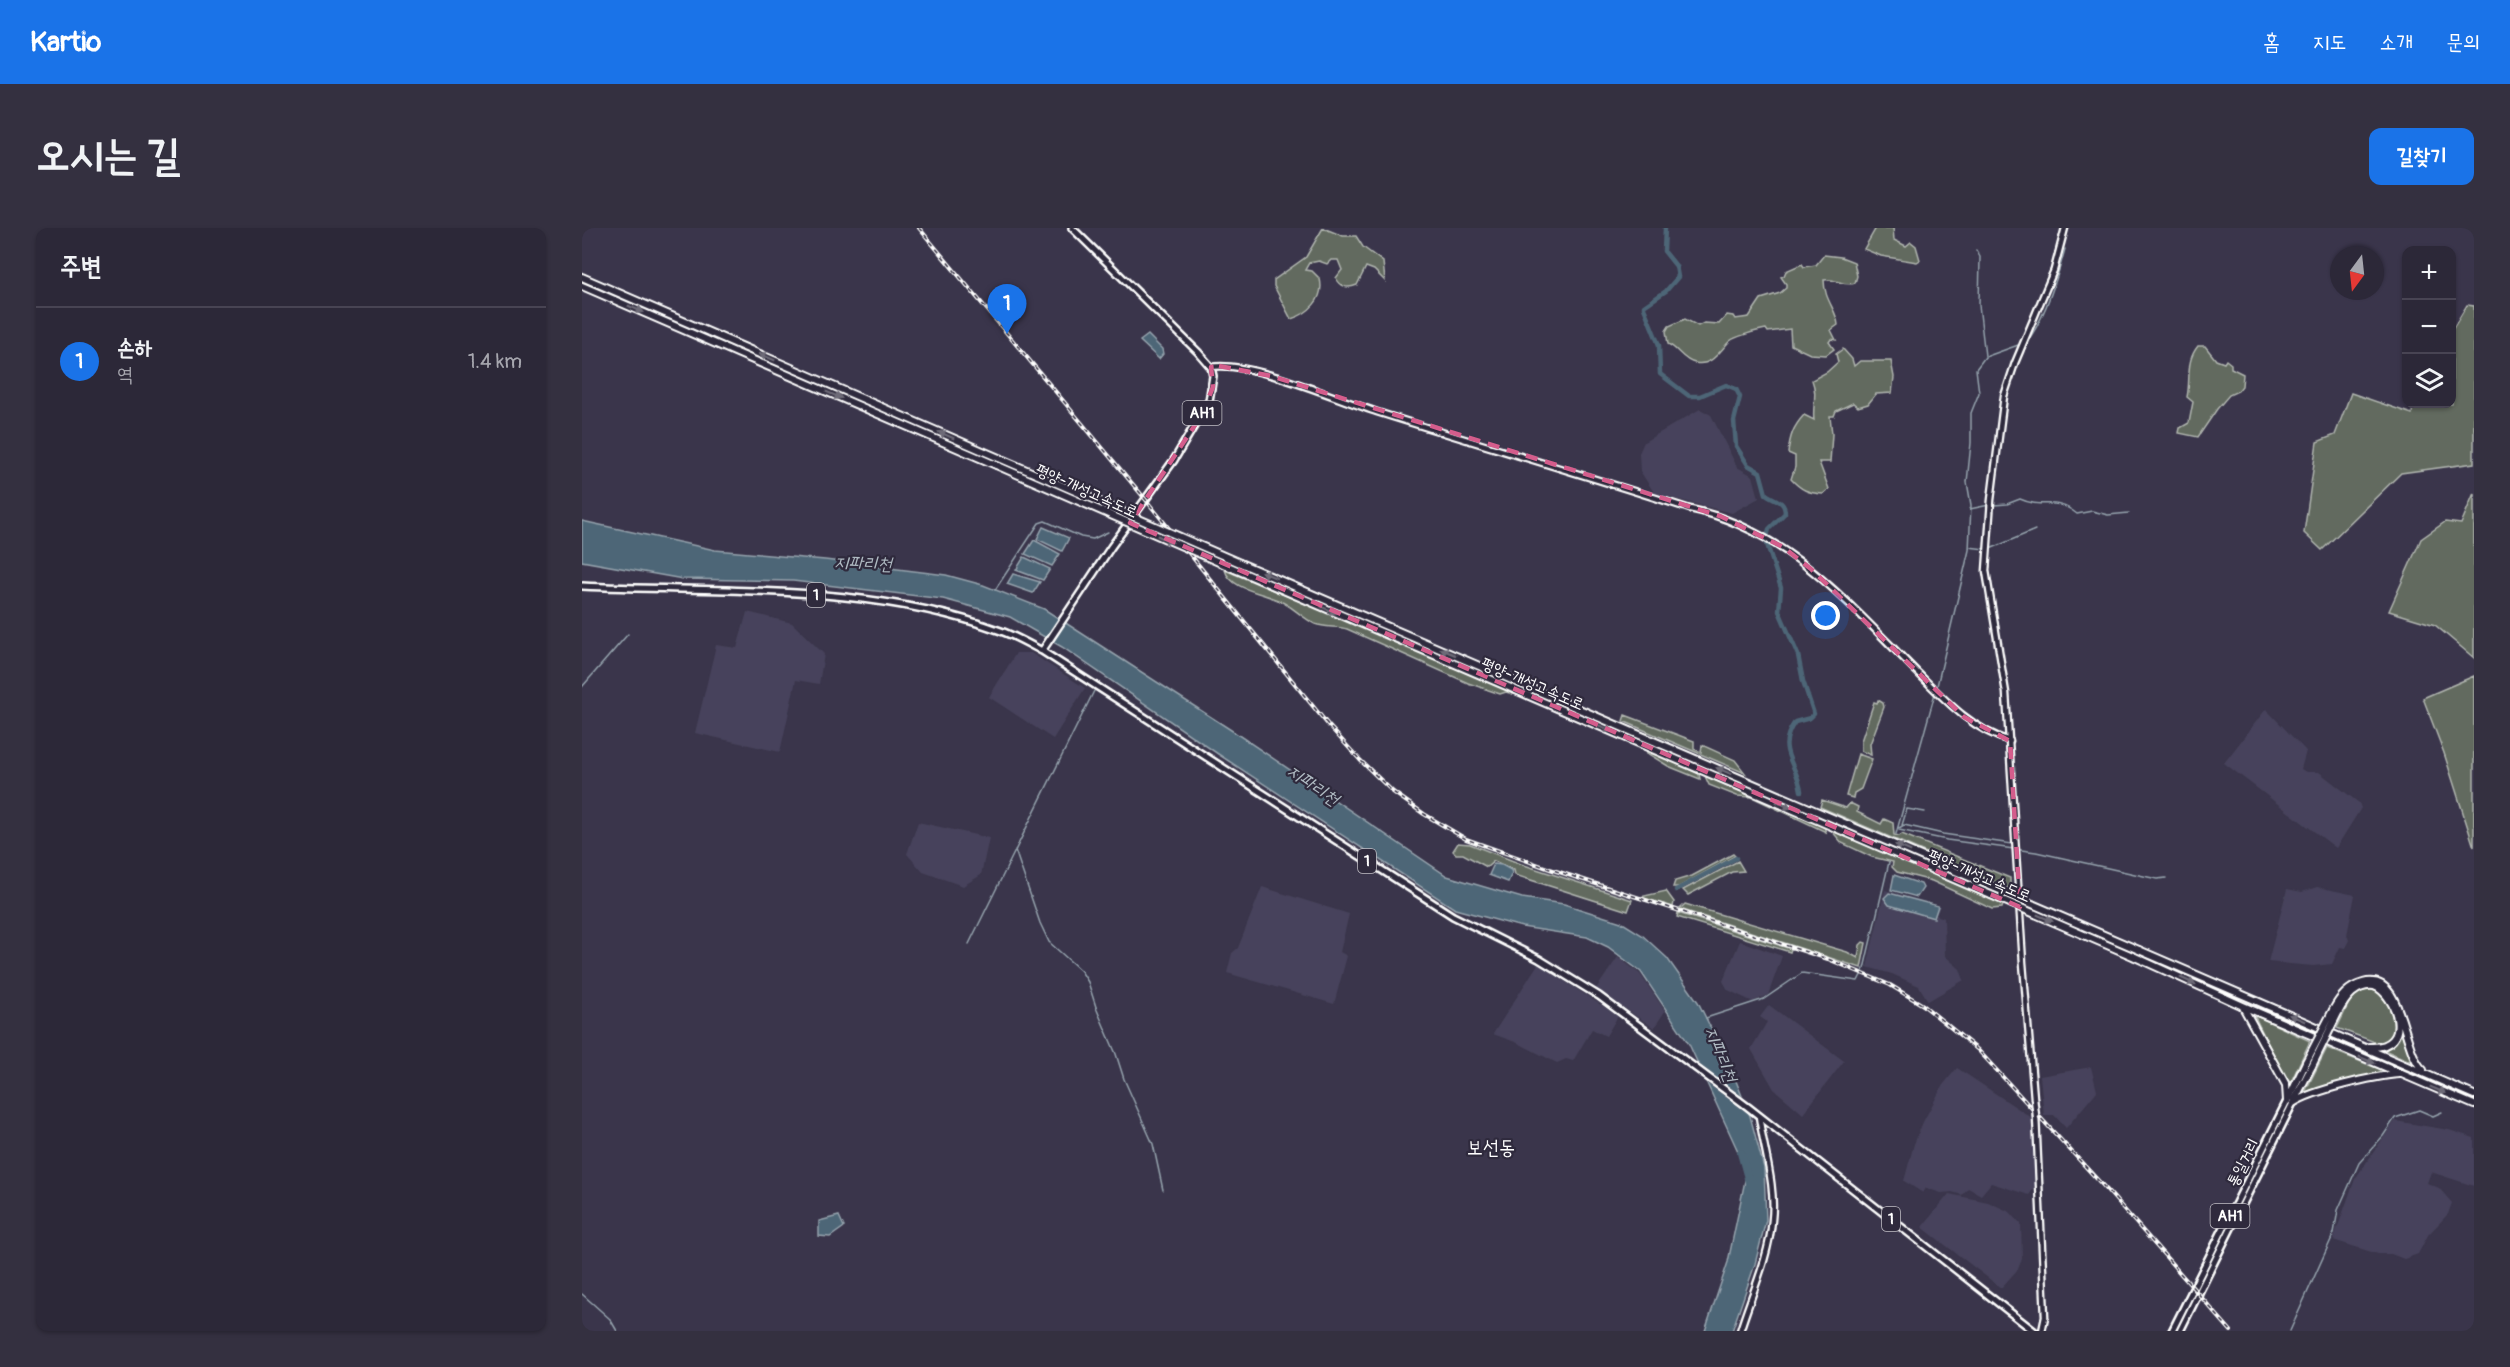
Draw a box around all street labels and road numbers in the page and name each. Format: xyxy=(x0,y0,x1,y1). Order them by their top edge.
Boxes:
road number: AH1 xyxy=(1182,401,1222,425)
street label: 평양-개성고속도로 xyxy=(1032,459,1141,522)
road number: 1 xyxy=(807,583,825,607)
street label: 평양-개성고속도로 xyxy=(1478,653,1587,715)
street label: 평양-개성고속도로 xyxy=(1925,845,2034,907)
road number: 1 xyxy=(1358,849,1376,873)
street label: 통일거리 xyxy=(2222,1135,2263,1190)
road number: AH1 xyxy=(2210,1204,2250,1228)
road number: 1 xyxy=(1882,1207,1900,1231)

